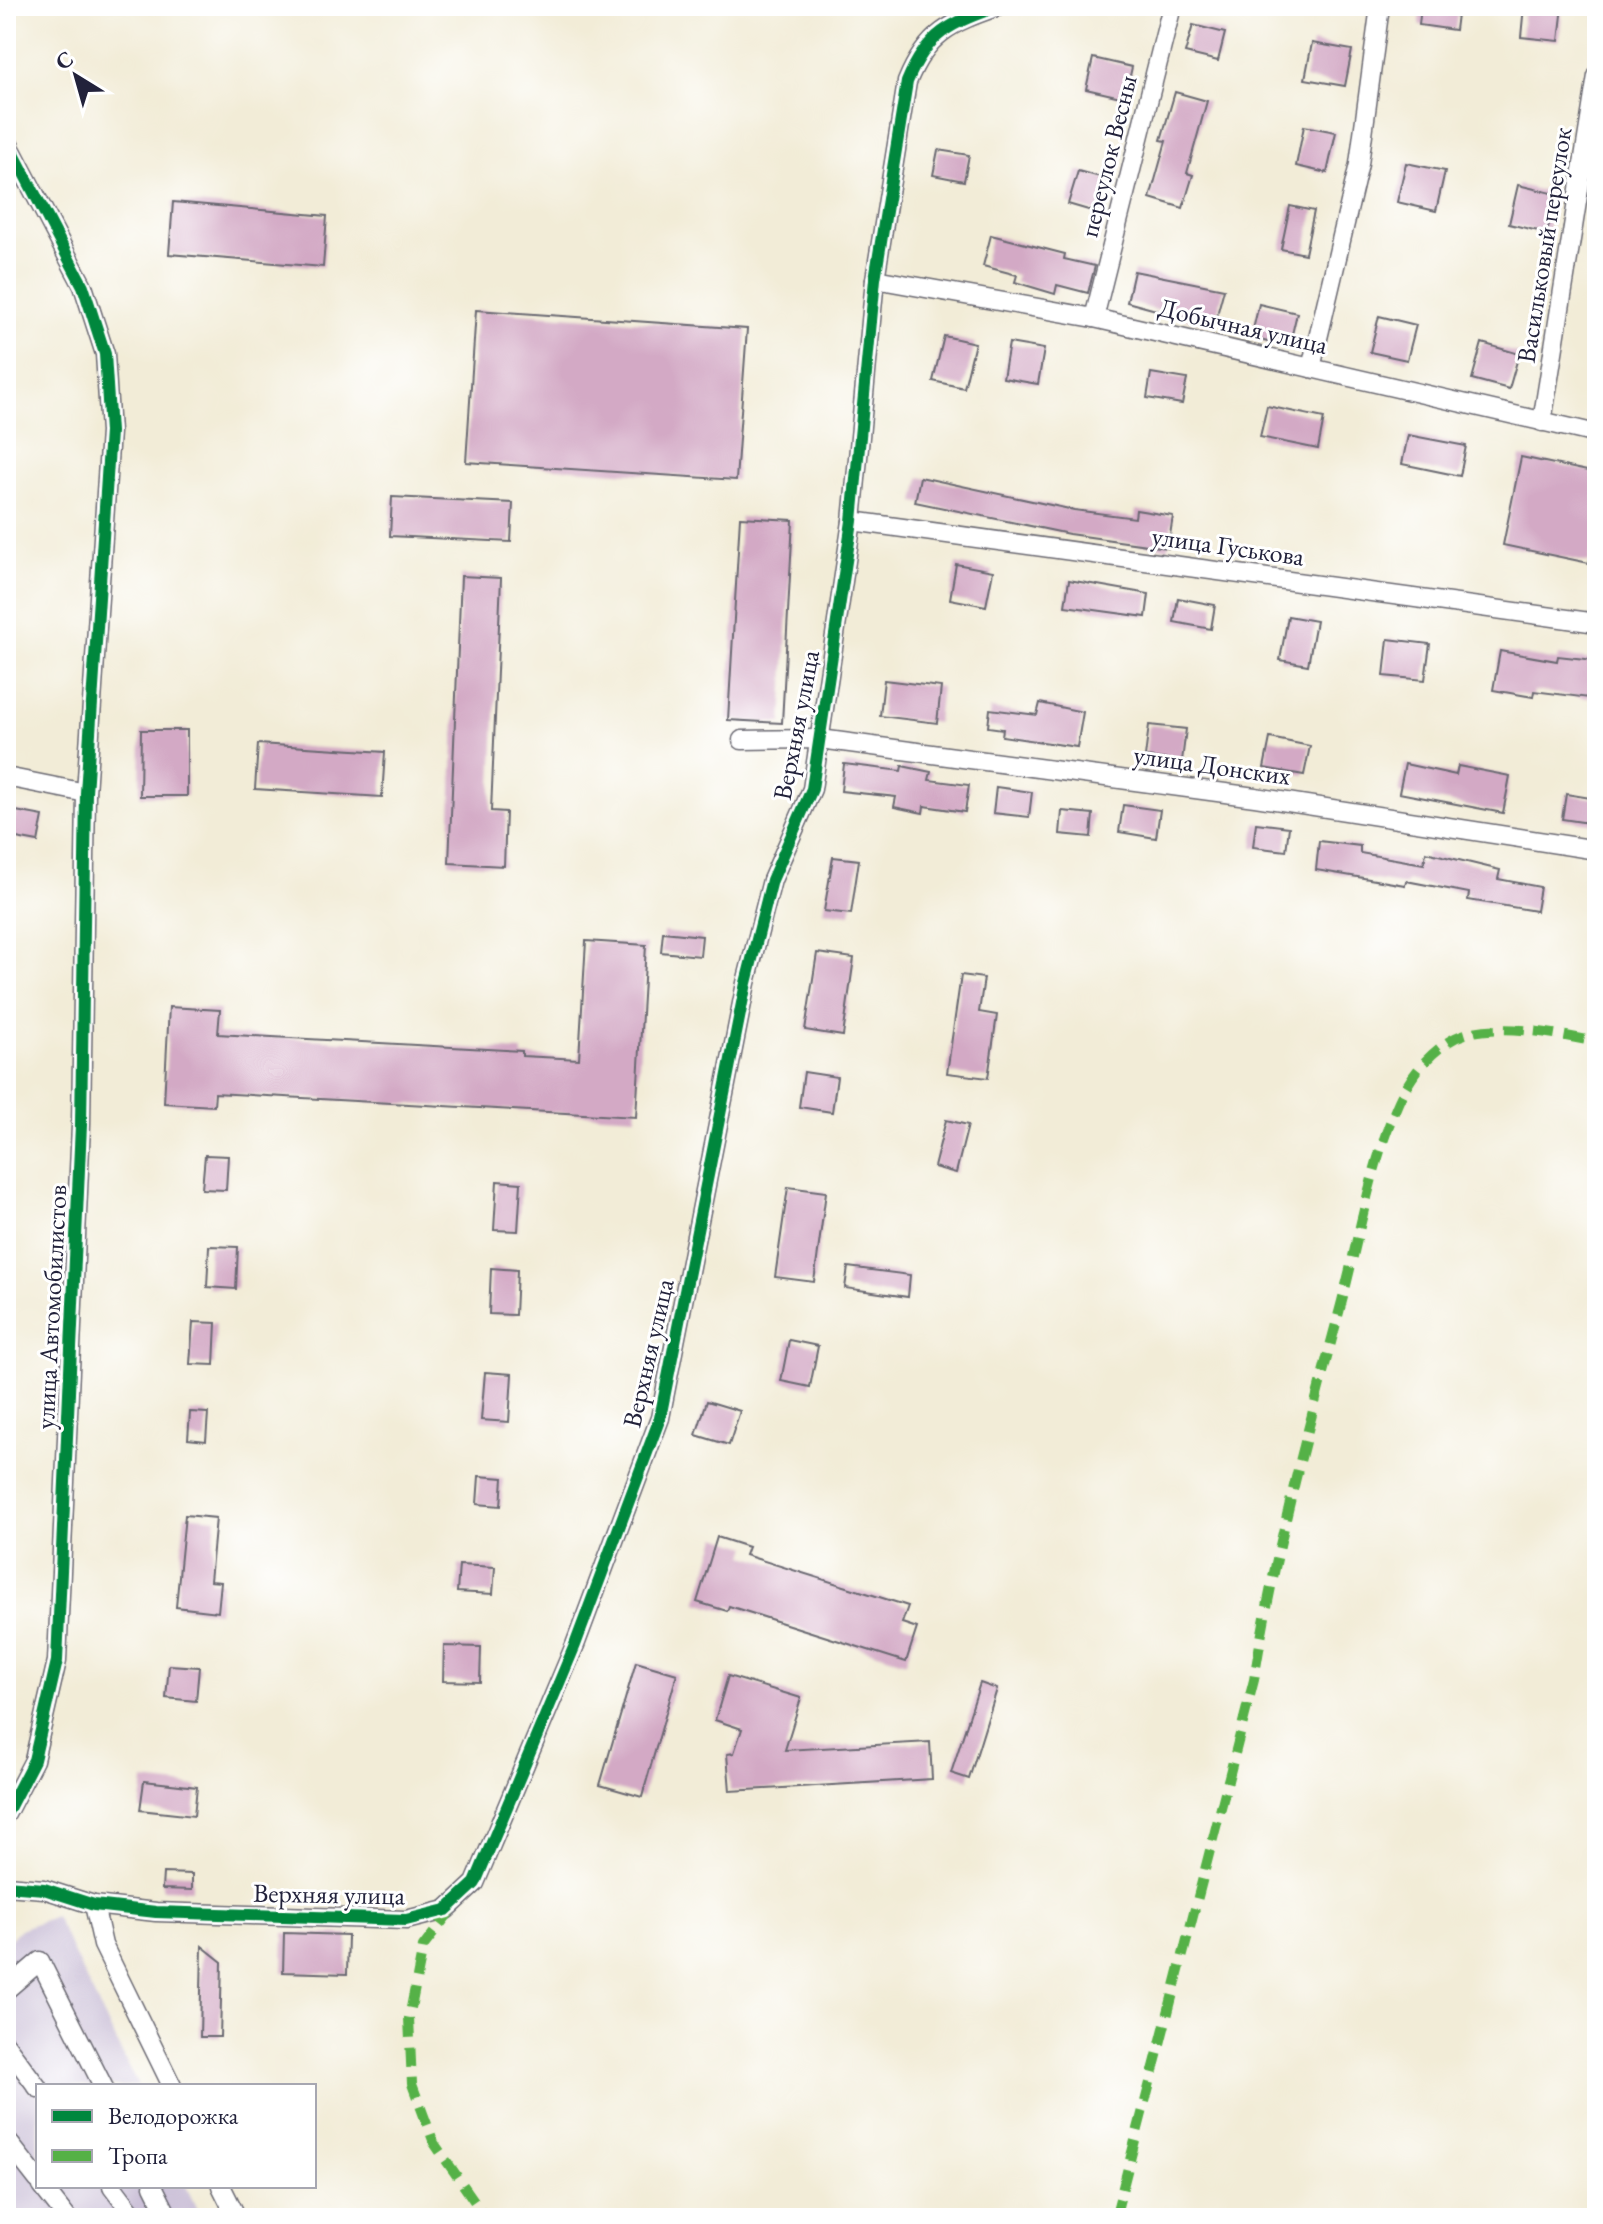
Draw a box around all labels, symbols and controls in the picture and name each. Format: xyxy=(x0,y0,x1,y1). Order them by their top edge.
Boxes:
north arrow xyxy=(36,36,116,116)
text: С xyxy=(49,44,79,77)
street label: переулок Весны xyxy=(1072,72,1145,240)
street label: Васильковый переулок xyxy=(1509,124,1580,365)
street label: Добычная улица xyxy=(1155,290,1331,362)
street label: улица Гуськова xyxy=(1150,518,1307,574)
street label: Верхняя улица xyxy=(765,647,827,803)
street label: улица Донских xyxy=(1131,737,1293,793)
street label: улица Автомобилистов xyxy=(28,1184,74,1430)
street label: Верхняя улица xyxy=(614,1275,682,1431)
street label: Верхняя улица xyxy=(253,1876,406,1912)
legend xyxy=(36,2084,316,2188)
text: Велодорожка xyxy=(108,2100,239,2131)
text: Тропа xyxy=(108,2140,168,2171)

